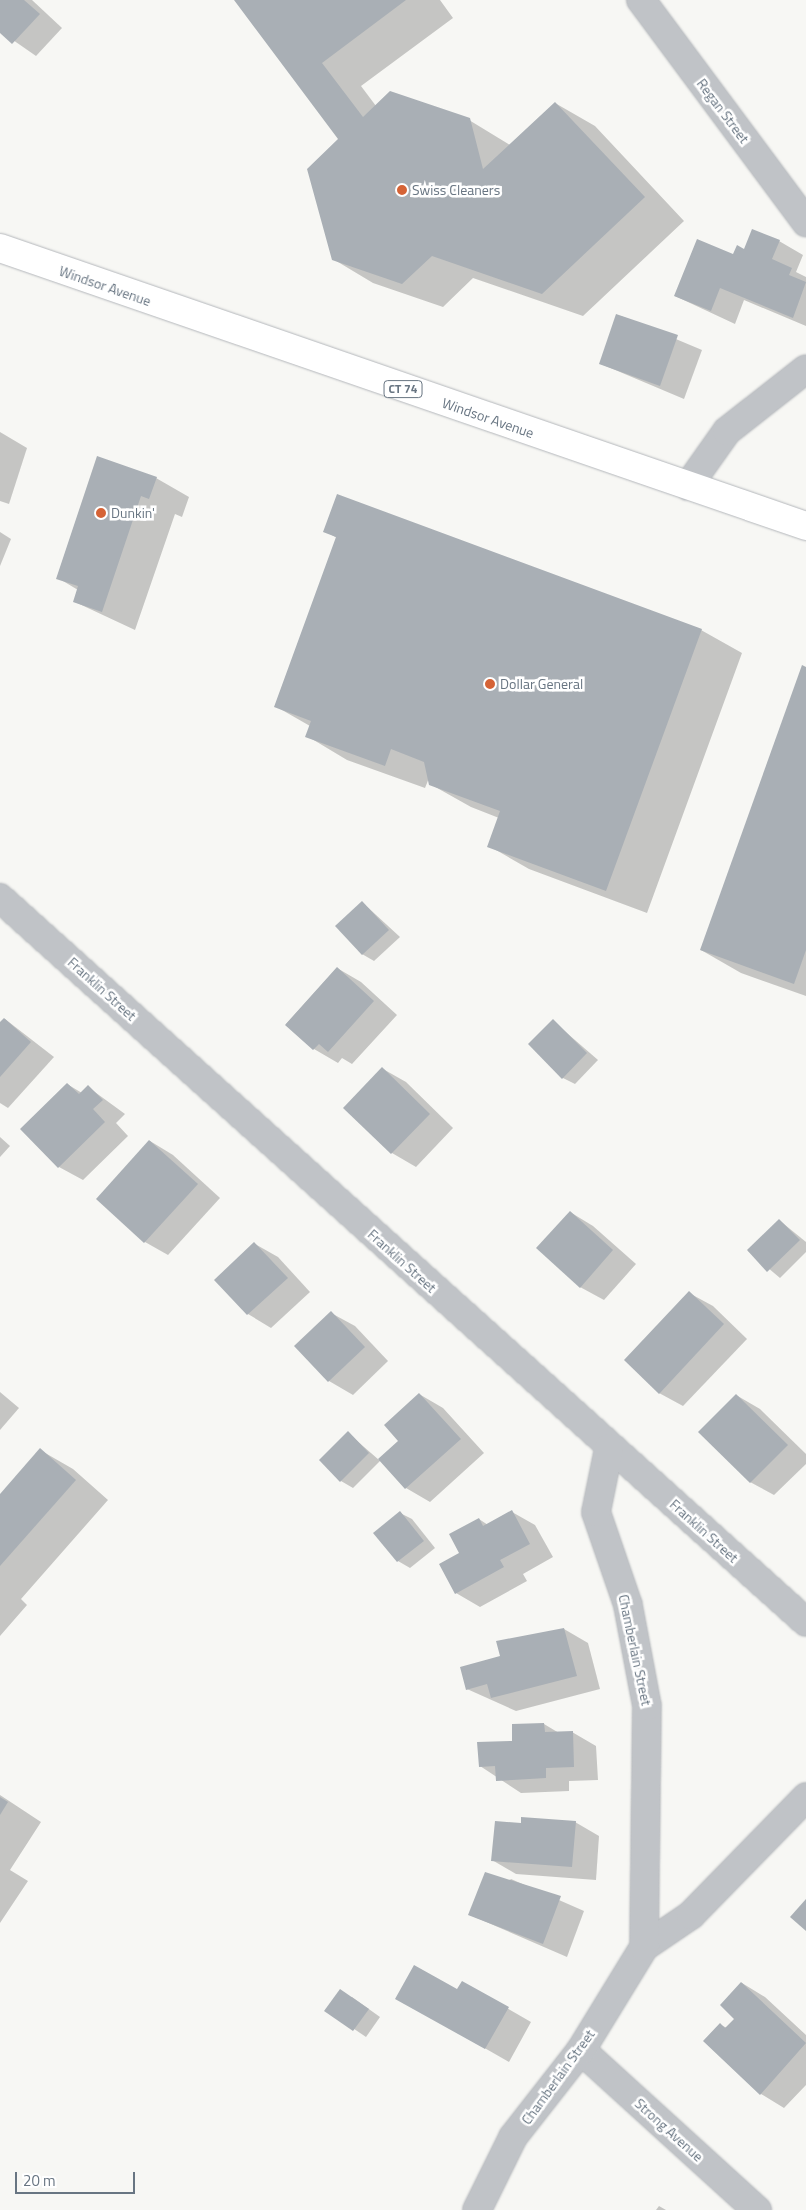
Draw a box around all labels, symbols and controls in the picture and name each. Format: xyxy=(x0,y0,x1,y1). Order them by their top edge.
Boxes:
street label: Regan Street xyxy=(693,75,753,147)
place label: Swiss Cleaners xyxy=(412,182,500,198)
marker: Swiss Cleaners xyxy=(396,184,408,196)
street label: Windsor Avenue xyxy=(57,262,153,310)
road number: CT 74 xyxy=(383,379,423,398)
street label: Windsor Avenue xyxy=(440,394,536,442)
place label: Dunkin' xyxy=(111,505,155,521)
marker: Dunkin' xyxy=(95,507,107,519)
place label: Dollar General xyxy=(500,676,583,692)
marker: Dollar General xyxy=(484,678,496,690)
street label: Franklin Street xyxy=(64,954,140,1024)
street label: Franklin Street xyxy=(364,1226,440,1296)
street label: Franklin Street xyxy=(666,1496,742,1566)
street label: Chamberlain Street xyxy=(615,1593,655,1707)
street label: Chamberlain Street xyxy=(518,2026,598,2128)
street label: Strong Avenue xyxy=(631,2095,707,2165)
scale bar xyxy=(18,2162,138,2194)
text: 20 m xyxy=(23,2169,56,2192)

